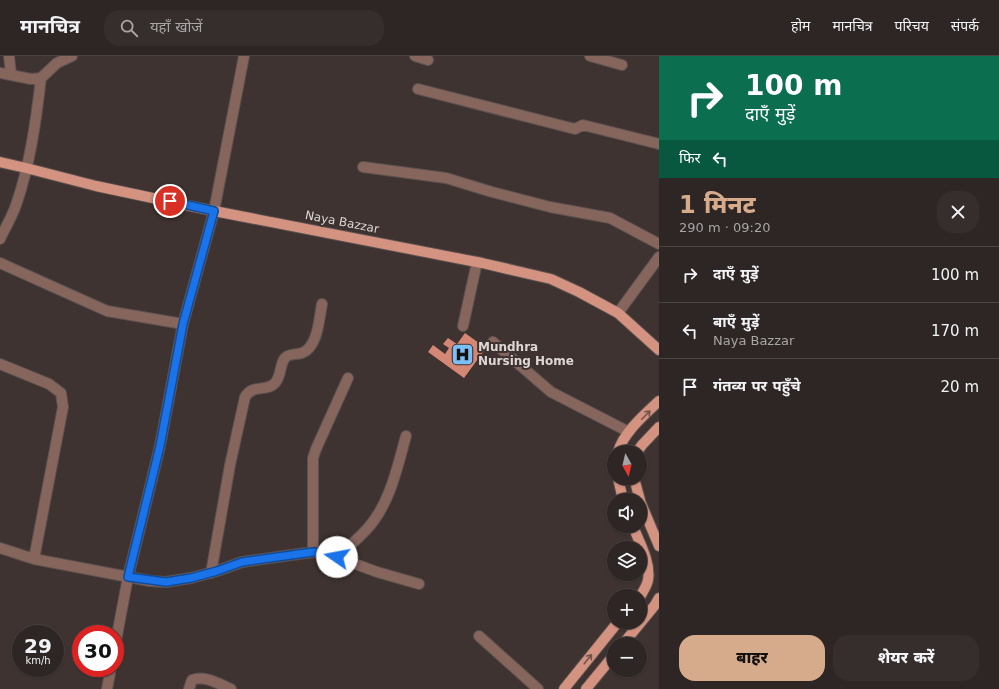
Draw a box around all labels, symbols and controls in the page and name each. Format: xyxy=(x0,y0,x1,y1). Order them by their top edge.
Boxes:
search box xyxy=(104,10,384,46)
text: मानचित्र xyxy=(20,15,80,37)
icon: search xyxy=(118,17,140,39)
text: यहाँ खोजें xyxy=(150,18,203,36)
text: होम xyxy=(791,18,810,34)
text: मानचित्र xyxy=(832,18,873,34)
text: परिचय xyxy=(895,18,929,34)
text: संपर्क xyxy=(951,18,979,34)
text: 100 m xyxy=(745,69,842,102)
icon: right xyxy=(679,72,731,124)
text: दाएँ मुड़ें xyxy=(745,103,795,124)
icon: left xyxy=(709,148,731,170)
text: फिर xyxy=(679,149,701,167)
pin xyxy=(153,184,187,218)
icon: arrive xyxy=(159,190,181,212)
text: 1 मिनट xyxy=(679,191,756,219)
button: close xyxy=(937,191,979,233)
street label: Naya Bazzar xyxy=(304,208,380,236)
text: 290 m · 09:20 xyxy=(679,220,770,235)
icon: right xyxy=(679,264,701,286)
text: दाएँ मुड़ें xyxy=(713,265,759,283)
text: 100 m xyxy=(931,266,979,284)
text: बाएँ मुड़ें xyxy=(713,313,759,331)
icon: left xyxy=(679,320,701,342)
text: 170 m xyxy=(931,322,979,340)
text: Naya Bazzar xyxy=(713,333,794,348)
place label: Mundhra Nursing Home xyxy=(478,340,574,368)
hospital icon: Mundhra Nursing Home xyxy=(450,341,476,367)
icon: arrive xyxy=(679,376,701,398)
text: गंतव्य पर पहुँचे xyxy=(713,377,801,395)
text: 20 m xyxy=(941,378,979,396)
one-way arrow xyxy=(641,410,651,420)
north arrow xyxy=(607,445,647,485)
map controls xyxy=(607,445,647,677)
button: sound xyxy=(607,493,647,533)
position arrow xyxy=(316,536,358,578)
button: layers xyxy=(607,541,647,581)
button: + xyxy=(607,589,647,629)
speed limit sign: 30 xyxy=(72,625,124,677)
text: 29 xyxy=(24,634,52,658)
button: बाहर xyxy=(679,635,825,681)
button: शेयर करें xyxy=(833,635,979,681)
button: − xyxy=(607,637,647,677)
one-way arrow xyxy=(584,653,592,664)
text: km/h xyxy=(25,655,51,666)

